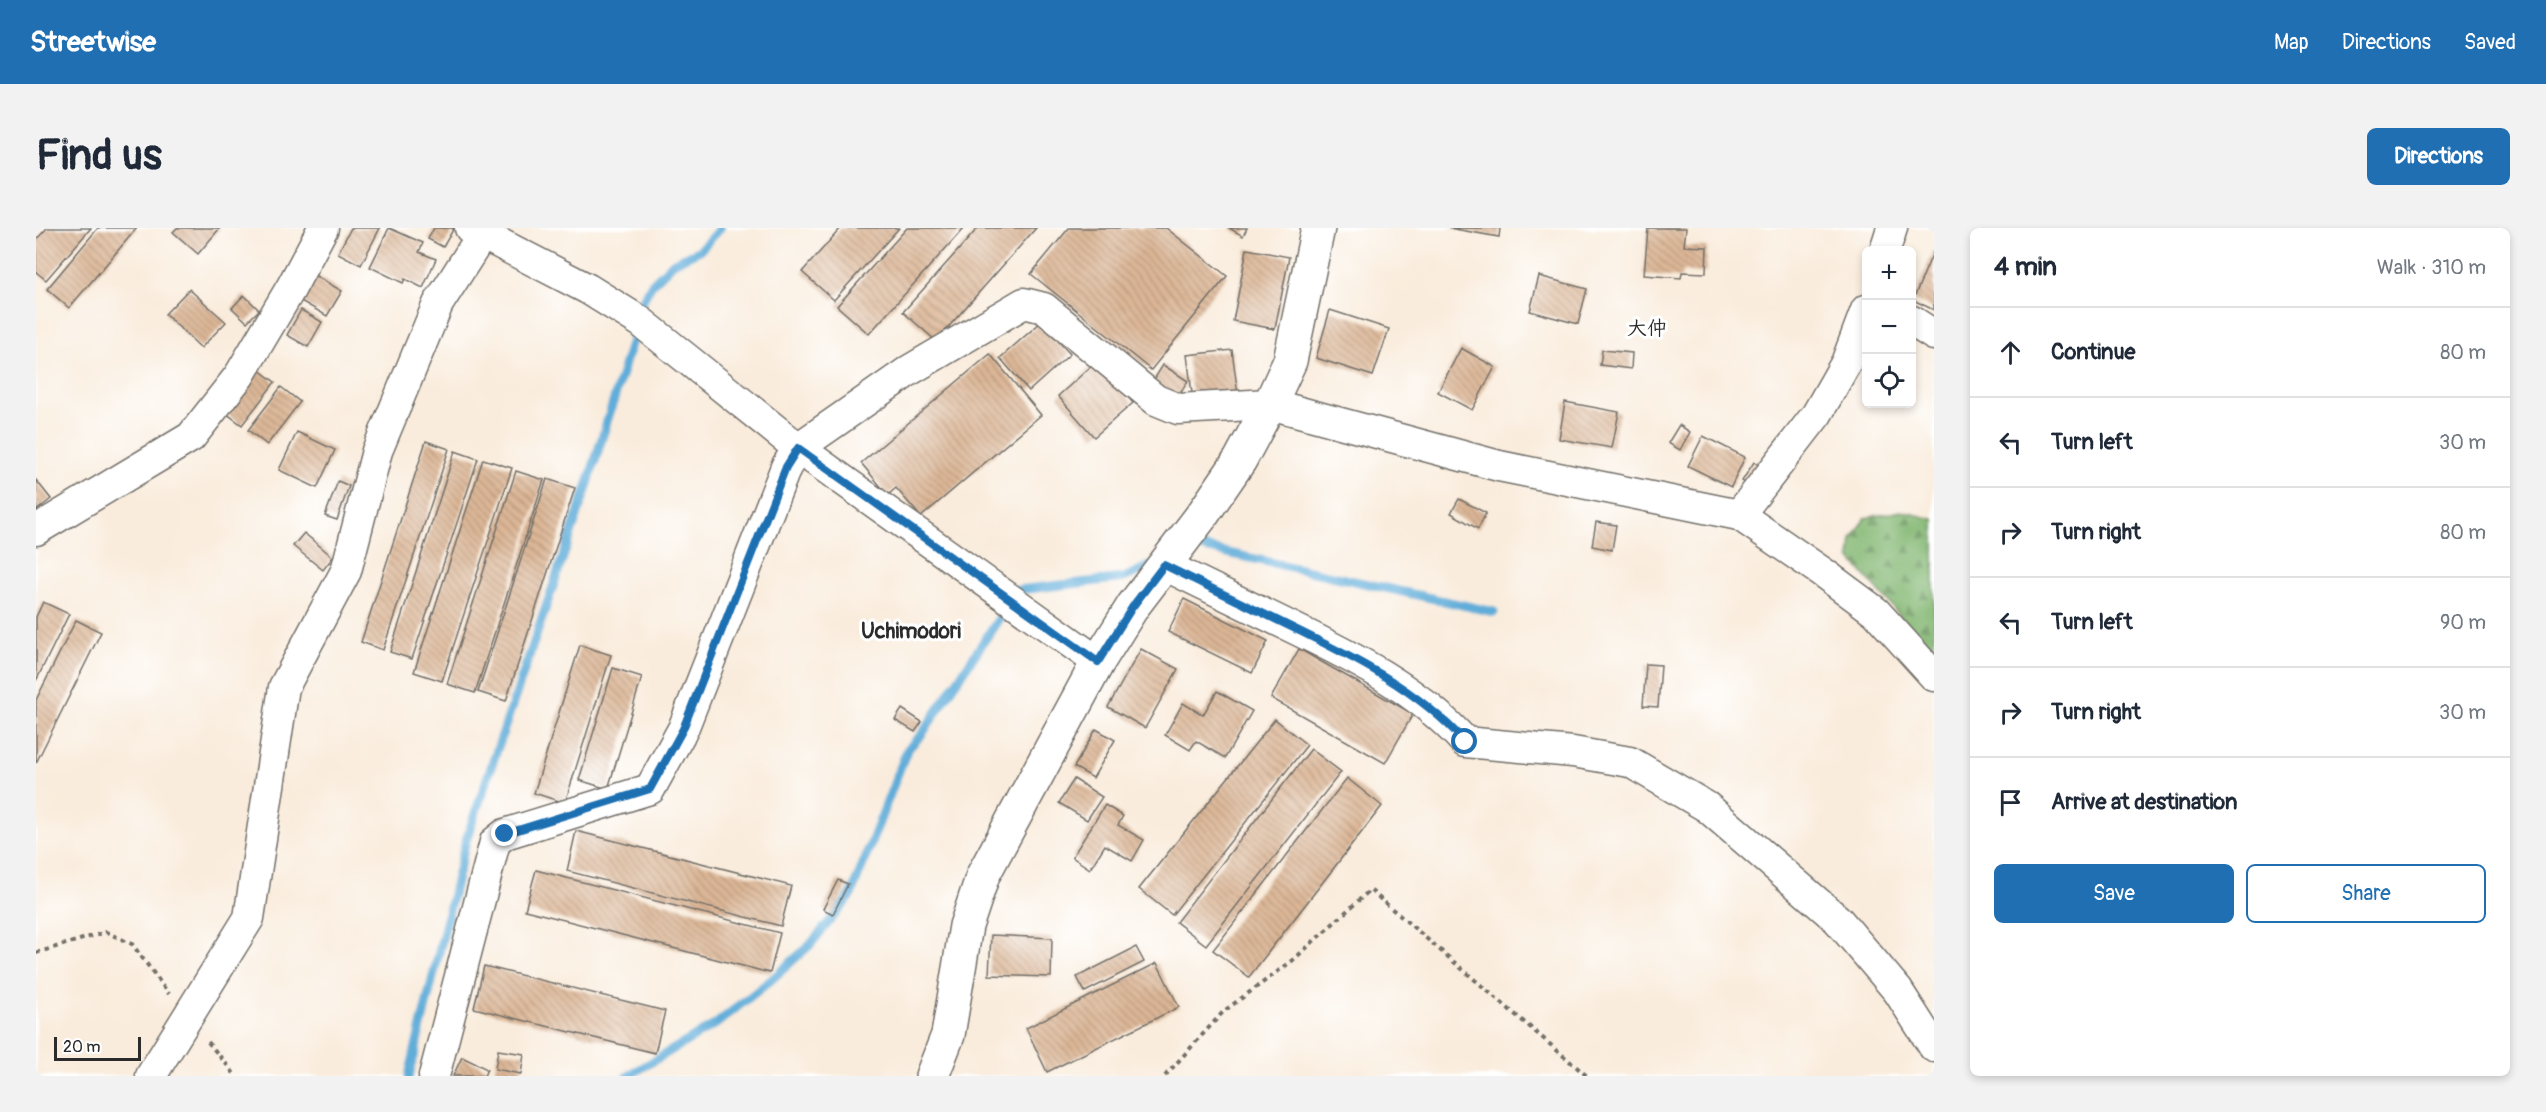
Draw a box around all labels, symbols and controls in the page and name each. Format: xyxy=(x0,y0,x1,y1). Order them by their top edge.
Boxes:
text: Streetwise xyxy=(30,25,156,60)
text: Map xyxy=(2274,29,2309,56)
text: Directions xyxy=(2342,29,2431,56)
text: Saved xyxy=(2464,29,2516,56)
button: Directions xyxy=(2367,128,2510,185)
text: Find us xyxy=(36,130,162,182)
map controls xyxy=(1862,246,1916,408)
button: + xyxy=(1862,246,1916,300)
text: 4 min xyxy=(1994,251,2057,283)
text: Walk · 310 m xyxy=(2377,255,2486,280)
button: − xyxy=(1862,300,1916,354)
district label: 大仲 xyxy=(1627,316,1667,341)
icon: ahead xyxy=(1994,336,2027,369)
text: Continue xyxy=(2051,338,2135,366)
text: 80 m xyxy=(2440,340,2486,365)
button: locate xyxy=(1862,354,1916,408)
icon: left xyxy=(1994,426,2027,459)
text: Turn left xyxy=(2051,428,2133,456)
text: 30 m xyxy=(2439,430,2486,455)
icon: right xyxy=(1994,516,2027,549)
text: Turn right xyxy=(2051,518,2141,546)
text: 80 m xyxy=(2440,520,2486,545)
icon: left xyxy=(1994,606,2027,639)
text: Turn left xyxy=(2051,608,2133,636)
text: 90 m xyxy=(2440,610,2486,635)
district label: Uchimodori xyxy=(861,618,961,645)
icon: right xyxy=(1994,696,2027,729)
text: Turn right xyxy=(2051,698,2141,726)
text: 30 m xyxy=(2439,700,2486,725)
route start xyxy=(1451,728,1477,754)
icon: arrive xyxy=(1994,786,2027,819)
text: Arrive at destination xyxy=(2051,788,2237,816)
route end xyxy=(491,820,517,846)
button: Save xyxy=(1994,864,2234,923)
button: Share xyxy=(2246,864,2486,923)
scale bar xyxy=(54,1034,141,1062)
text: 20 m xyxy=(63,1037,101,1057)

